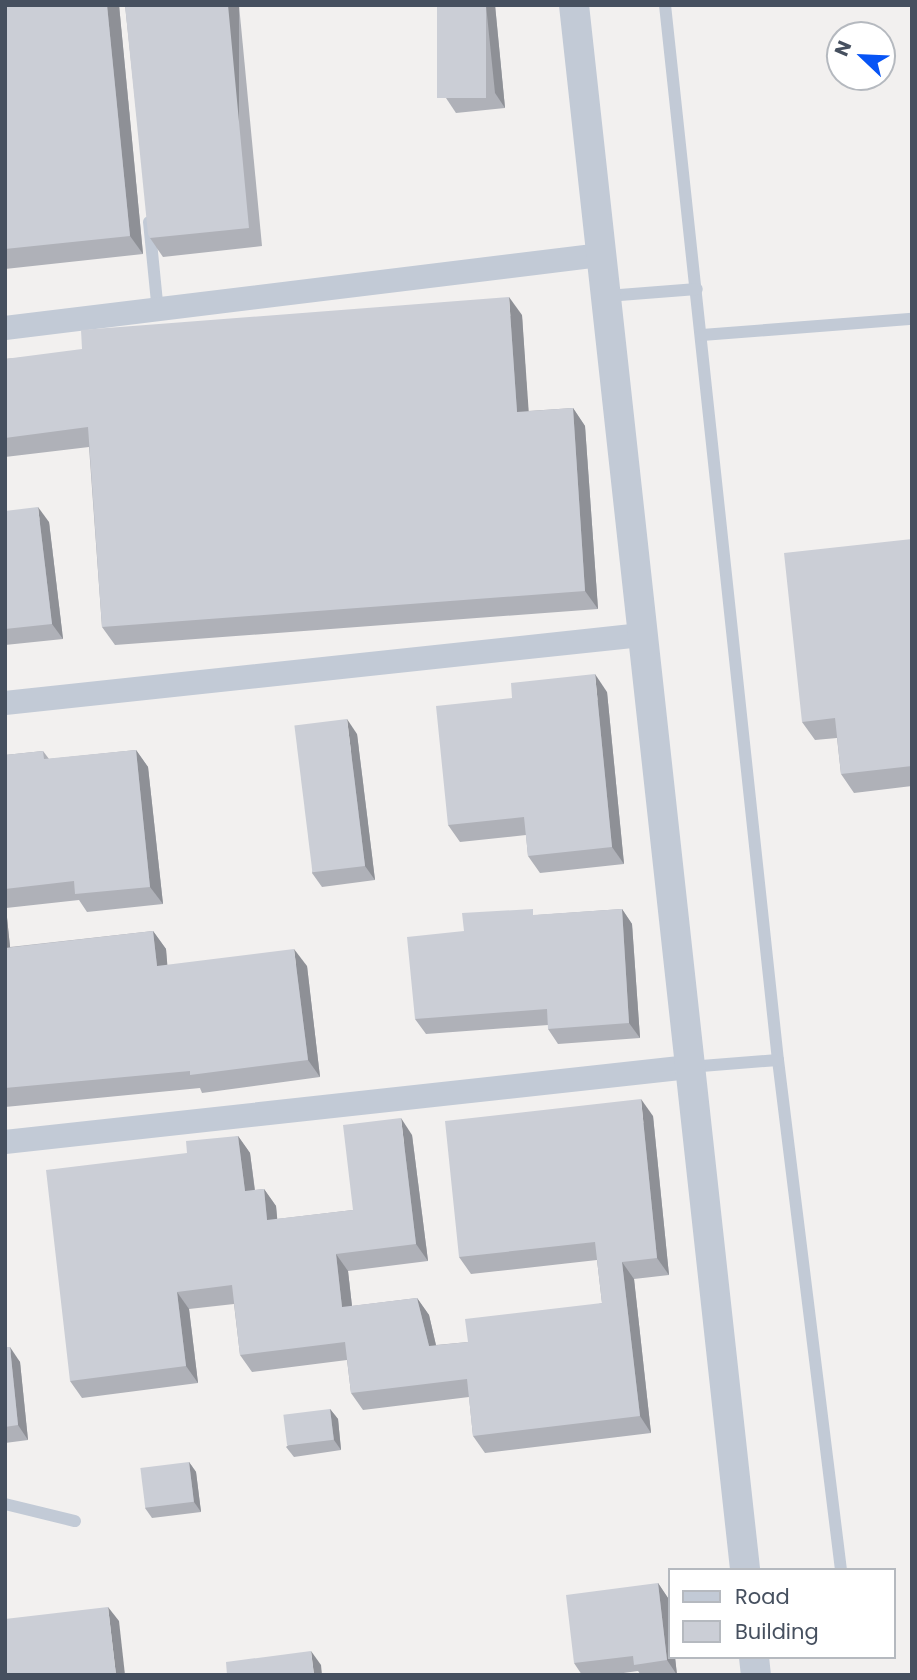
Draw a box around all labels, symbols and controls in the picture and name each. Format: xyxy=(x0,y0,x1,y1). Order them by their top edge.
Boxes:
north arrow xyxy=(826,21,896,91)
text: N xyxy=(828,37,858,60)
legend xyxy=(668,1568,896,1659)
text: Road xyxy=(735,1582,790,1611)
text: Building xyxy=(735,1617,819,1646)

